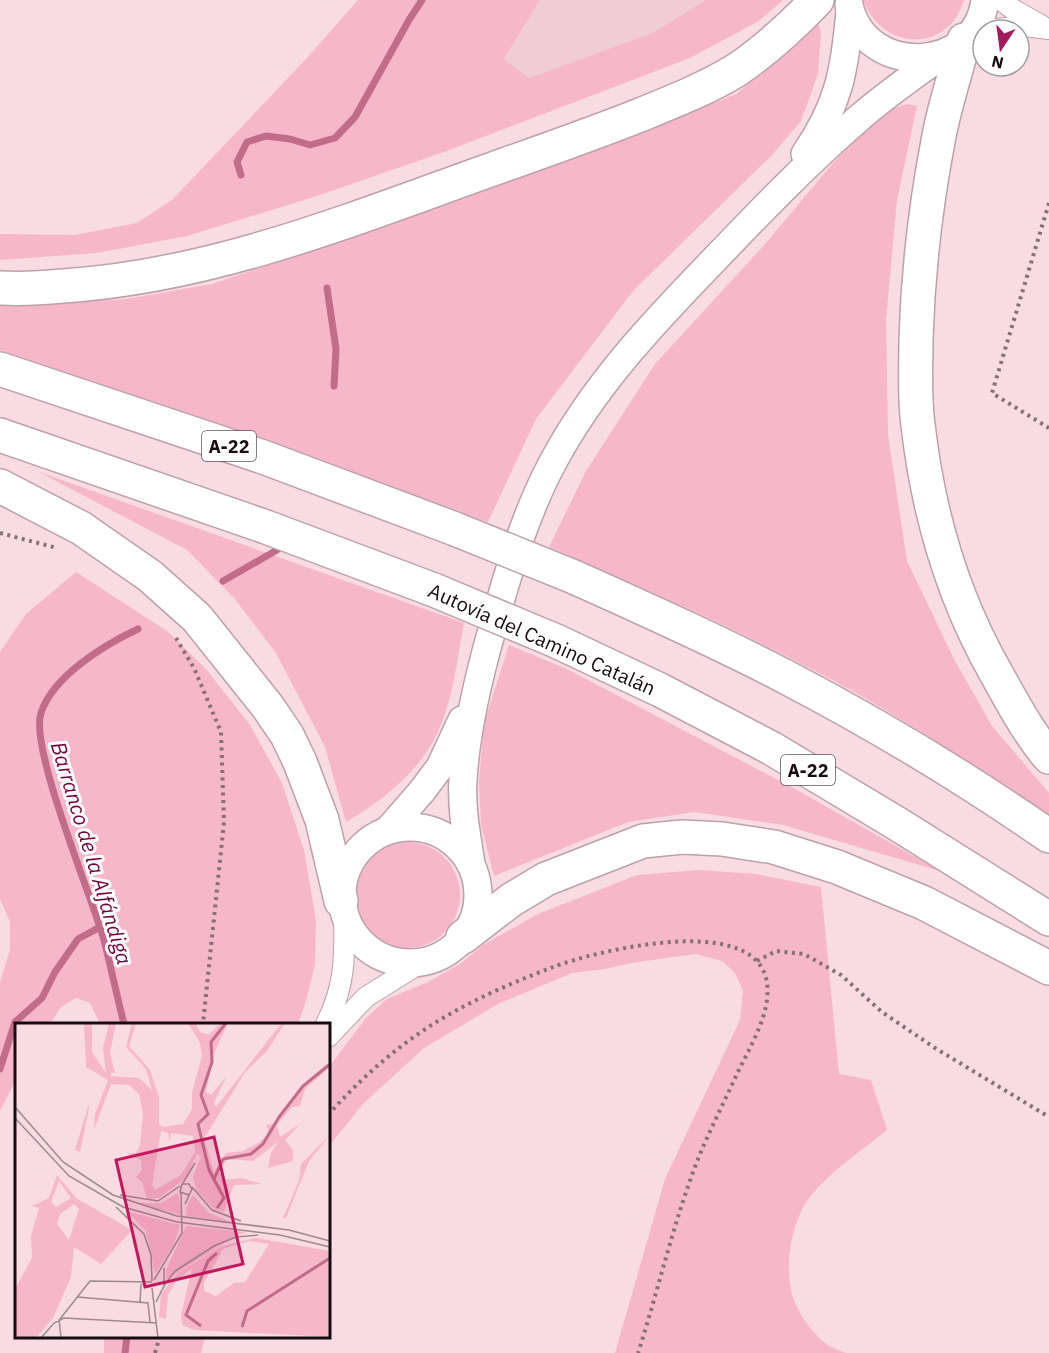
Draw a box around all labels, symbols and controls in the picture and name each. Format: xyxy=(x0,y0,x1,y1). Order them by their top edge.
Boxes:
north arrow xyxy=(971,18,1031,78)
text: N xyxy=(990,52,1006,74)
road number: A-22 xyxy=(202,431,256,461)
street label: Autovía del Camino Catalán xyxy=(424,577,660,701)
water label: Barranco de la Alfándiga xyxy=(45,738,139,968)
road number: A-22 xyxy=(781,755,835,785)
inset map xyxy=(15,1023,330,1338)

